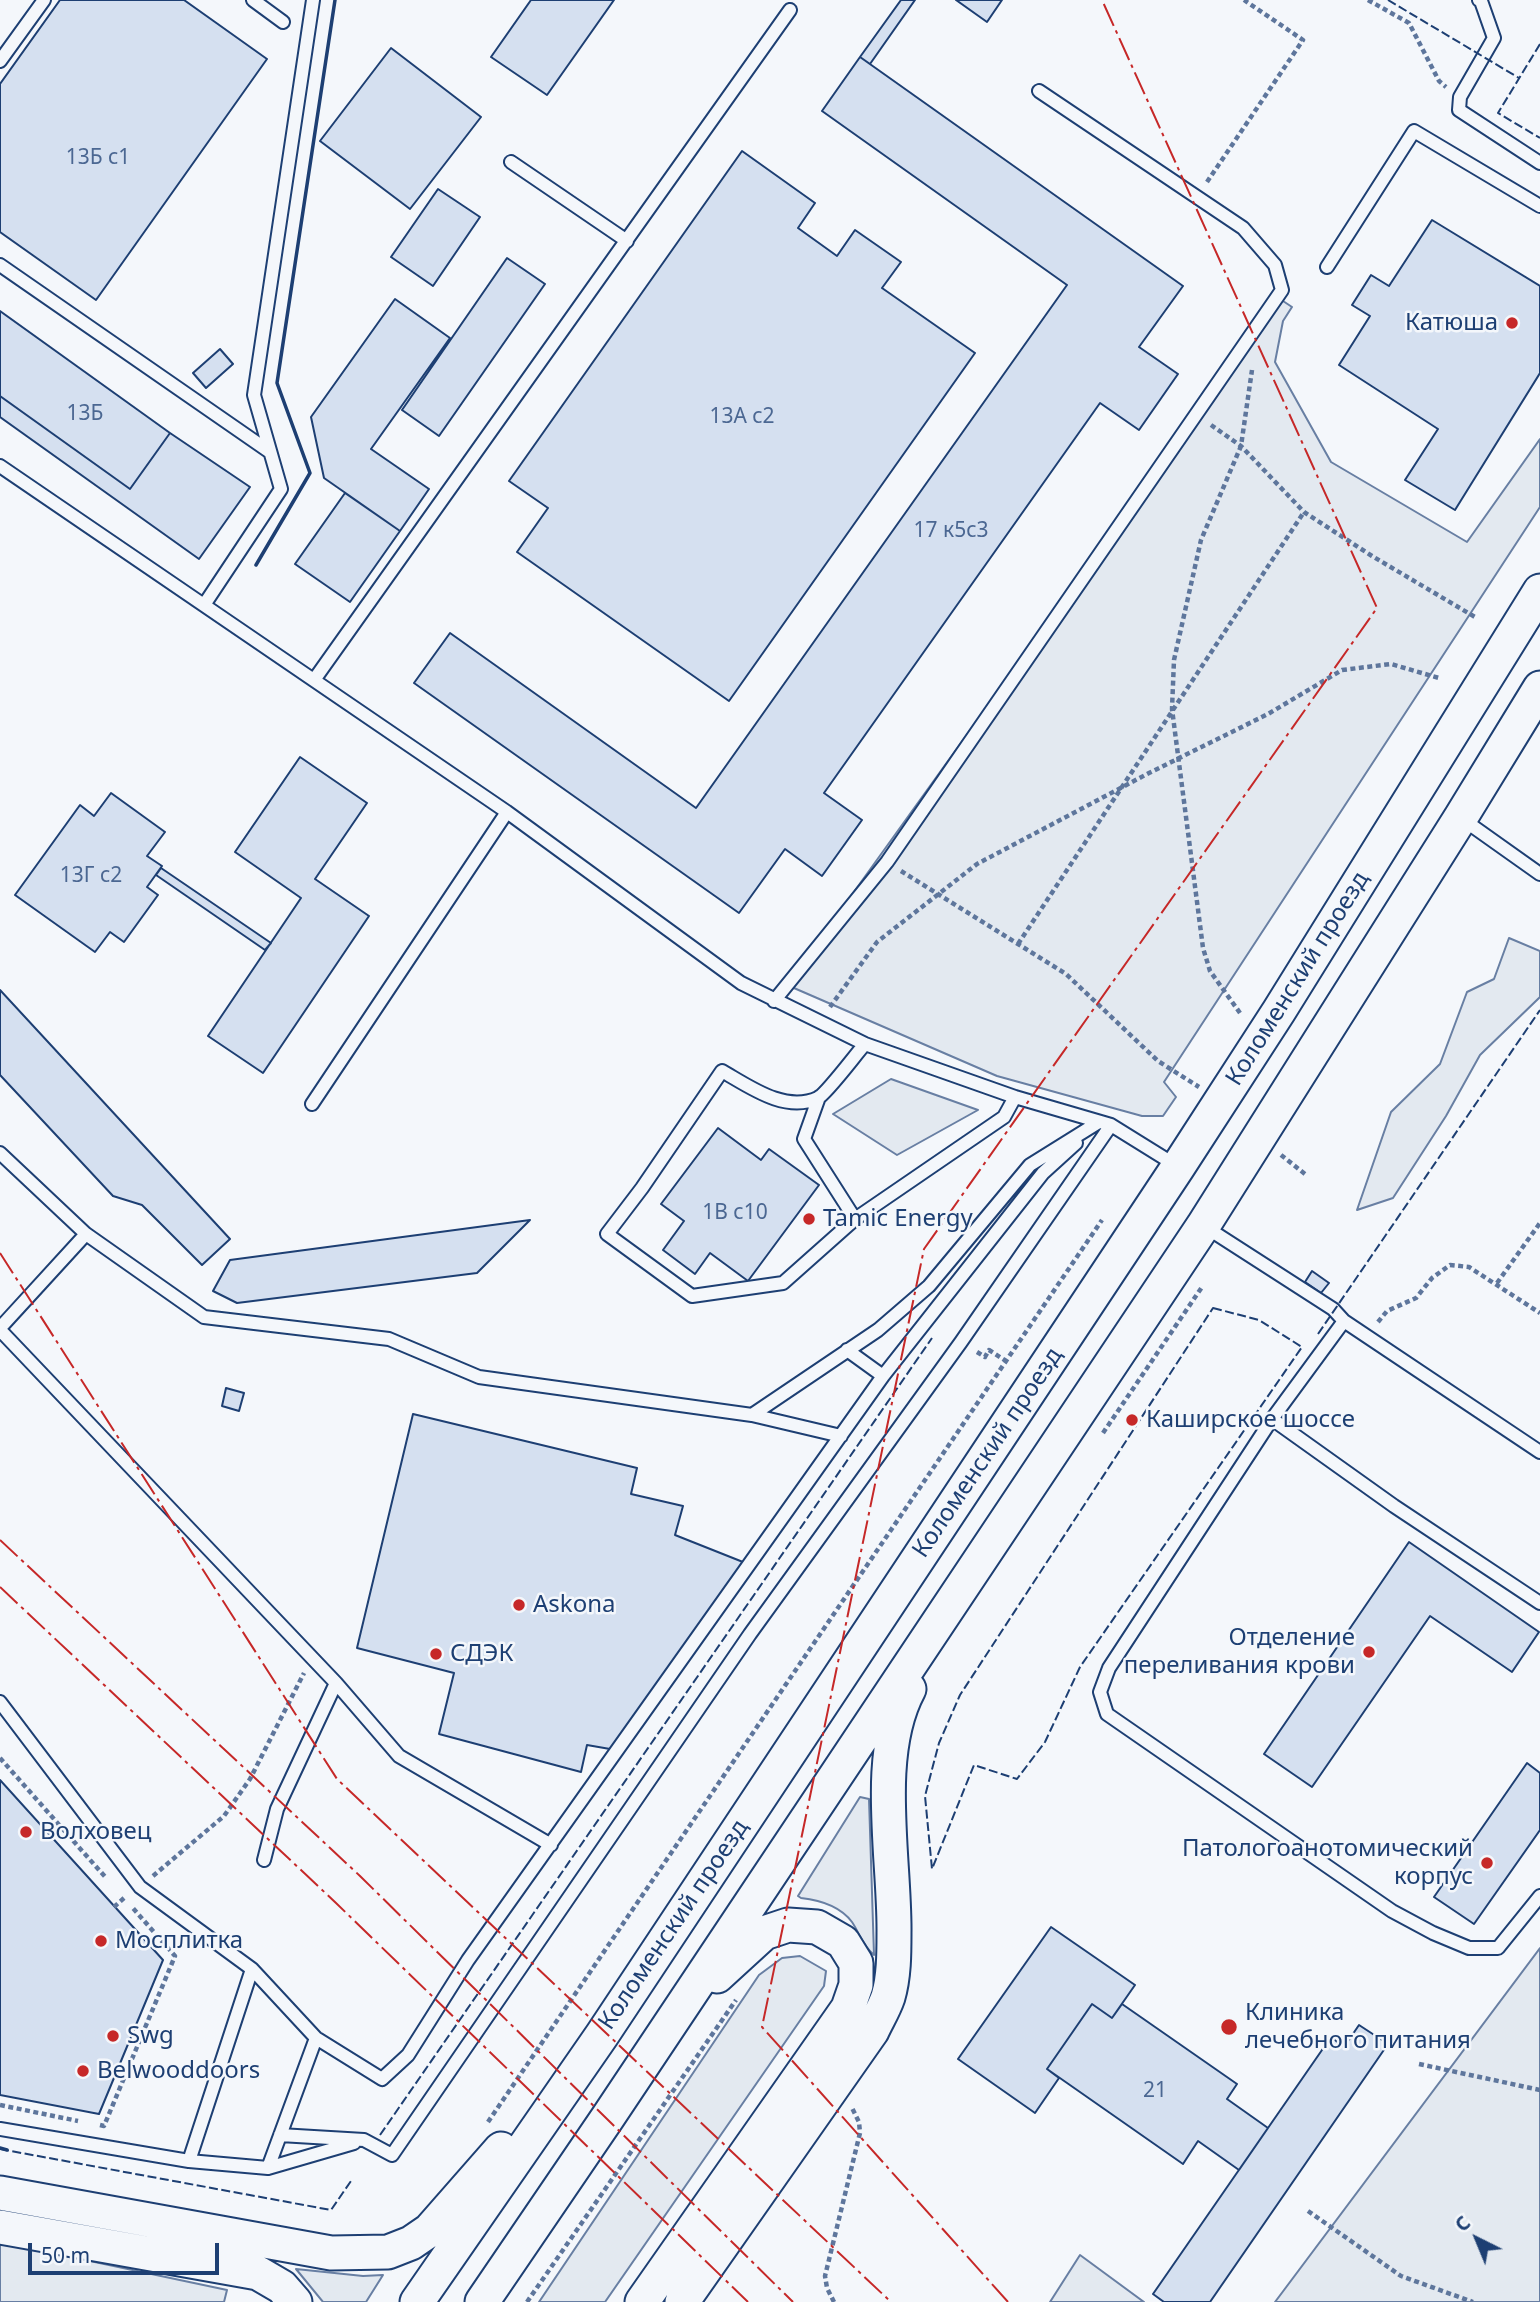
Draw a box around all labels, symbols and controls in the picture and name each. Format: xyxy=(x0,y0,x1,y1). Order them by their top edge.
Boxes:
house number: 13Б с1 xyxy=(66,145,130,171)
place label: Катюша xyxy=(1405,309,1498,337)
marker: Катюша xyxy=(1504,315,1520,331)
house number: 13Б xyxy=(67,401,103,427)
house number: 13А с2 xyxy=(709,404,775,430)
house number: 17 к5с3 xyxy=(913,518,989,544)
house number: 13Г с2 xyxy=(60,863,122,889)
street label: Коломенский проезд xyxy=(1220,867,1376,1091)
house number: 1В с10 xyxy=(702,1200,768,1226)
place label: Tamic Energy xyxy=(823,1205,973,1233)
marker: Tamic Energy xyxy=(801,1211,817,1227)
street label: Коломенский проезд xyxy=(907,1343,1069,1563)
place label: Каширское шоссе xyxy=(1146,1406,1355,1434)
marker: Каширское шоссе xyxy=(1124,1412,1140,1428)
place label: Askona xyxy=(533,1591,615,1619)
marker: Askona xyxy=(511,1597,527,1613)
place label: Отделение переливания крови xyxy=(1124,1624,1355,1680)
place label: СДЭК xyxy=(450,1640,513,1668)
marker: Отделение переливания крови xyxy=(1361,1644,1377,1660)
marker: СДЭК xyxy=(428,1646,444,1662)
street label: Коломенский проезд xyxy=(593,1815,755,2035)
place label: Волховец xyxy=(40,1818,151,1846)
marker: Волховец xyxy=(18,1824,34,1840)
place label: Патологоанотомический корпус xyxy=(1182,1835,1473,1891)
marker: Патологоанотомический корпус xyxy=(1479,1855,1495,1871)
place label: Мосплитка xyxy=(115,1927,243,1955)
marker: Мосплитка xyxy=(93,1933,109,1949)
place label: Клиника лечебного питания xyxy=(1245,1999,1471,2055)
marker: Клиника лечебного питания xyxy=(1219,2017,1239,2037)
place label: Swg xyxy=(127,2022,174,2050)
marker: Swg xyxy=(105,2028,121,2044)
place label: Belwooddoors xyxy=(97,2057,260,2085)
marker: Belwooddoors xyxy=(75,2063,91,2079)
house number: 21 xyxy=(1143,2078,1167,2104)
north arrow xyxy=(1442,2204,1512,2274)
text: С xyxy=(1449,2210,1476,2237)
scale bar xyxy=(32,2228,222,2272)
text: 50 m xyxy=(41,2241,90,2269)

